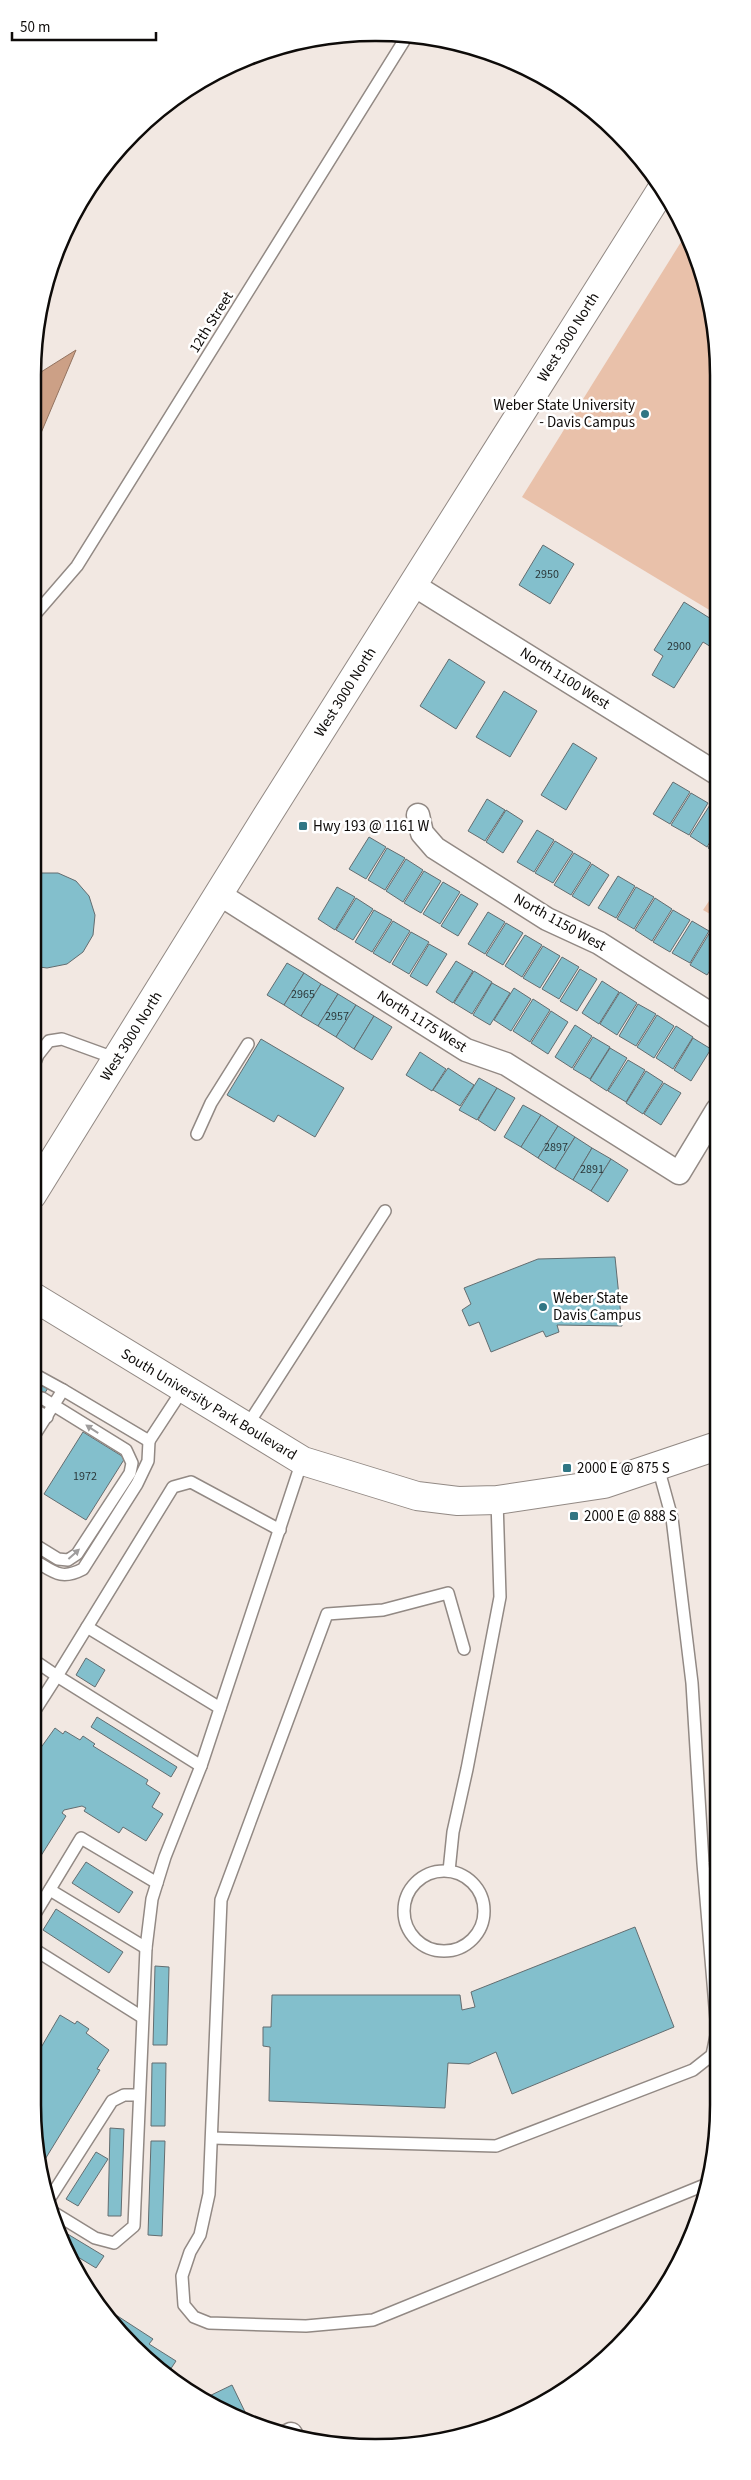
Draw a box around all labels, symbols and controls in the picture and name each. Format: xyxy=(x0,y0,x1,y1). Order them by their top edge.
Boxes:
scale bar xyxy=(12,10,156,42)
text: 50 m xyxy=(20,17,50,38)
street label: 12th Street xyxy=(184,288,239,357)
street label: West 3000 North xyxy=(532,288,604,386)
place label: Weber State University - Davis Campus xyxy=(494,395,635,433)
marker: Weber State University - Davis Campus xyxy=(639,408,651,420)
house number: 2950 xyxy=(535,566,559,583)
house number: 2900 xyxy=(667,638,691,655)
street label: North 1100 West xyxy=(516,642,614,714)
street label: West 3000 North xyxy=(309,643,381,741)
place label: Hwy 193 @ 1161 W xyxy=(313,816,429,837)
marker: Hwy 193 @ 1161 W xyxy=(297,820,309,832)
street label: North 1150 West xyxy=(510,888,610,956)
street label: North 1175 West xyxy=(373,985,471,1057)
house number: 2965 xyxy=(291,986,315,1003)
street label: West 3000 North xyxy=(95,987,167,1085)
house number: 2957 xyxy=(325,1008,349,1025)
house number: 2897 xyxy=(544,1139,568,1156)
house number: 2891 xyxy=(580,1161,604,1178)
place label: Weber State Davis Campus xyxy=(553,1288,641,1326)
marker: Weber State Davis Campus xyxy=(537,1301,549,1313)
street label: South University Park Boulevard xyxy=(117,1343,301,1465)
one-way arrow xyxy=(86,1424,99,1434)
place label: 2000 E @ 875 S xyxy=(577,1458,670,1479)
marker: 2000 E @ 875 S xyxy=(561,1462,573,1474)
house number: 1972 xyxy=(73,1468,97,1485)
place label: 2000 E @ 888 S xyxy=(584,1506,677,1527)
marker: 2000 E @ 888 S xyxy=(568,1510,580,1522)
one-way arrow xyxy=(68,1548,80,1560)

